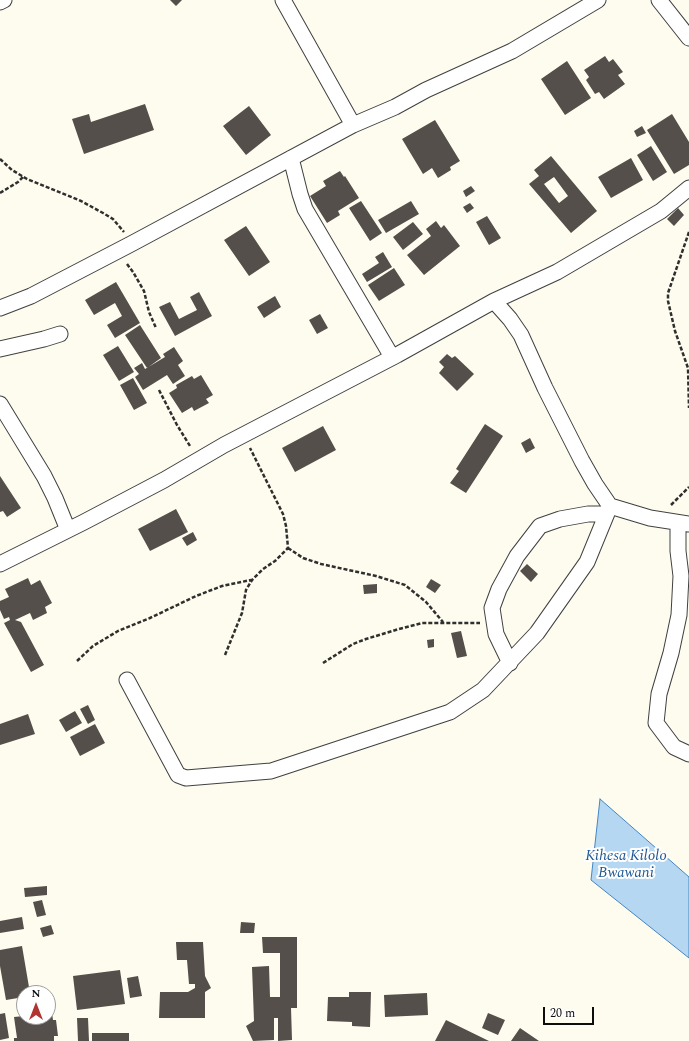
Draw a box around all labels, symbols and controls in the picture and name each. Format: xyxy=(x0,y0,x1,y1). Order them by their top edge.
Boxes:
water label: Kihesa Kilolo Bwawani xyxy=(585,848,667,883)
north arrow xyxy=(16,985,56,1025)
text: N xyxy=(32,985,40,1002)
scale bar xyxy=(545,999,596,1025)
text: 20 m xyxy=(550,1004,575,1023)

